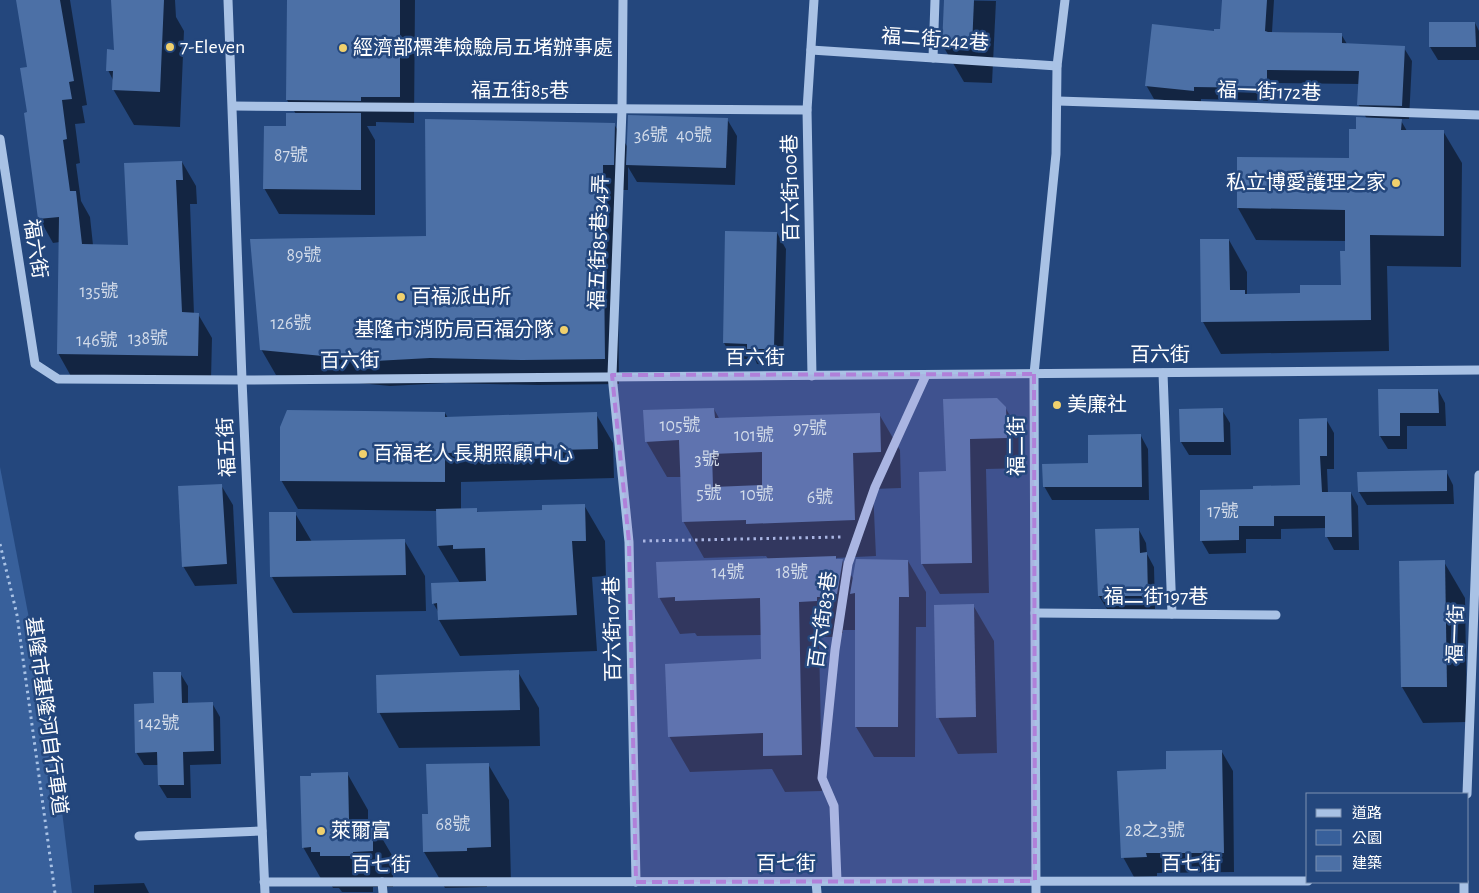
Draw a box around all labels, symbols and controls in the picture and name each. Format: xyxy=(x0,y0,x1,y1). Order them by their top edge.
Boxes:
street label: 福二街242巷 xyxy=(881,25,990,54)
place label: 經濟部標準檢驗局五堵辦事處 xyxy=(353,36,613,58)
place label: 7-Eleven xyxy=(180,37,245,57)
marker: 7-Eleven xyxy=(164,41,176,53)
marker: 經濟部標準檢驗局五堵辦事處 xyxy=(337,42,349,54)
street label: 福一街172巷 xyxy=(1217,79,1322,104)
street label: 福五街85巷 xyxy=(471,80,569,101)
house number: 36號 xyxy=(634,125,668,145)
house number: 40號 xyxy=(676,125,712,145)
street label: 百六街100巷 xyxy=(779,134,802,242)
house number: 87號 xyxy=(274,145,308,165)
place label: 私立博愛護理之家 xyxy=(1226,171,1386,193)
street label: 福五街85巷34弄 xyxy=(586,174,611,310)
marker: 私立博愛護理之家 xyxy=(1390,177,1402,189)
street label: 福六街 xyxy=(20,218,51,280)
house number: 89號 xyxy=(287,245,322,265)
house number: 135號 xyxy=(79,281,119,301)
place label: 百福派出所 xyxy=(411,286,511,307)
marker: 百福派出所 xyxy=(395,291,407,303)
house number: 126號 xyxy=(271,313,311,333)
place label: 基隆市消防局百福分隊 xyxy=(354,319,554,340)
marker: 基隆市消防局百福分隊 xyxy=(558,324,570,336)
house number: 138號 xyxy=(128,328,168,348)
house number: 146號 xyxy=(76,330,118,350)
street label: 百六街 xyxy=(1130,344,1190,365)
street label: 百六街 xyxy=(725,347,785,368)
street label: 百六街 xyxy=(320,349,380,372)
place label: 美廉社 xyxy=(1067,394,1127,415)
marker: 美廉社 xyxy=(1051,399,1063,411)
house number: 105號 xyxy=(659,415,701,435)
street label: 福二街 xyxy=(1006,416,1027,476)
street label: 福五街 xyxy=(214,417,239,478)
house number: 97號 xyxy=(793,418,827,438)
house number: 101號 xyxy=(734,425,774,445)
place label: 百福老人長期照顧中心 xyxy=(373,443,573,464)
marker: 百福老人長期照顧中心 xyxy=(357,448,369,460)
house number: 3號 xyxy=(694,449,720,469)
house number: 5號 xyxy=(696,483,722,503)
house number: 10號 xyxy=(740,484,774,504)
house number: 6號 xyxy=(807,487,833,507)
house number: 17號 xyxy=(1207,501,1239,521)
house number: 14號 xyxy=(712,562,744,582)
house number: 18號 xyxy=(776,562,808,582)
street label: 百六街83巷 xyxy=(805,570,840,670)
street label: 百六街107巷 xyxy=(601,576,624,682)
street label: 福二街197巷 xyxy=(1104,586,1208,607)
street label: 福一街 xyxy=(1444,604,1467,664)
street label: 基隆市基隆河自行車道 xyxy=(22,615,71,816)
house number: 142號 xyxy=(138,713,180,733)
legend xyxy=(1306,793,1469,883)
text: 道路 xyxy=(1352,805,1382,821)
house number: 68號 xyxy=(436,814,471,834)
place label: 萊爾富 xyxy=(331,820,391,841)
house number: 28之3號 xyxy=(1125,820,1185,840)
marker: 萊爾富 xyxy=(315,825,327,837)
text: 公園 xyxy=(1352,831,1382,846)
street label: 百七街 xyxy=(756,853,816,874)
street label: 百七街 xyxy=(1161,853,1221,874)
street label: 百七街 xyxy=(351,854,411,875)
text: 建築 xyxy=(1352,855,1382,871)

